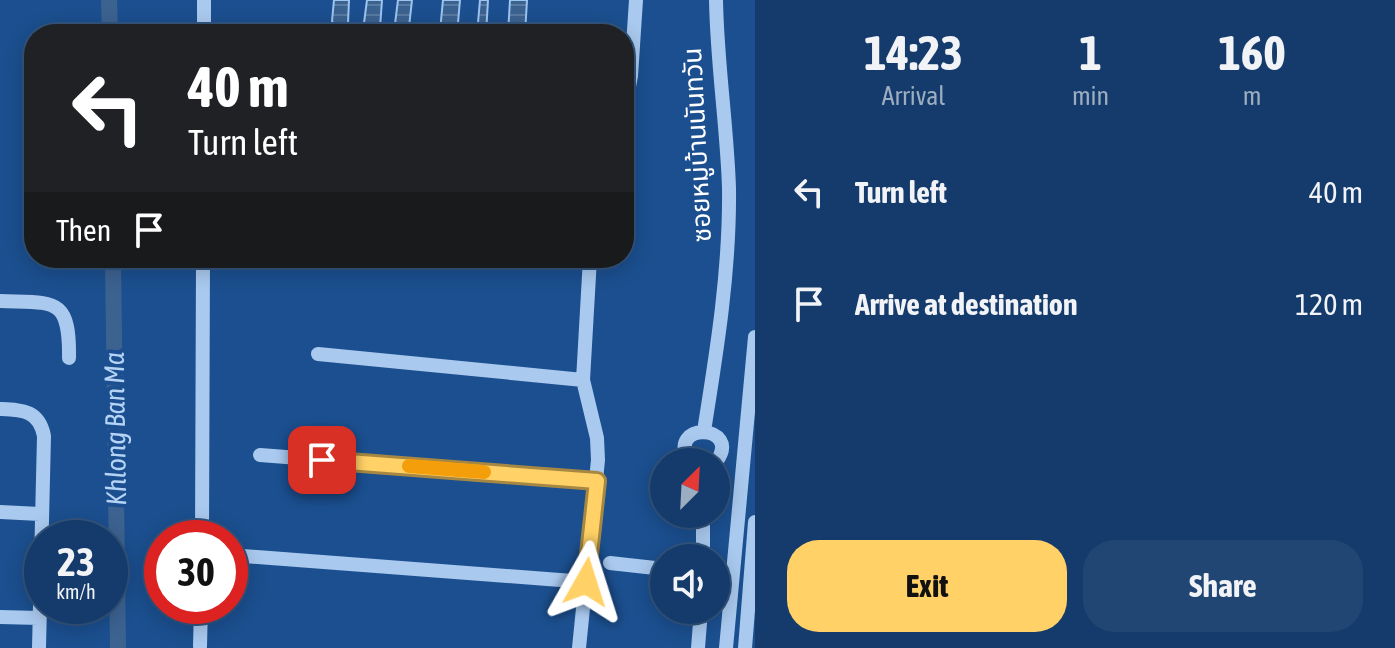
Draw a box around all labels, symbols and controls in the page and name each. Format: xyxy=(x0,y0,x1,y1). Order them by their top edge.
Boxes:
text: 14:23 xyxy=(864,25,963,80)
text: 1 xyxy=(1079,25,1102,80)
text: 160 xyxy=(1218,25,1286,80)
street label: ซอยหมู่บ้านนันทวัน xyxy=(677,47,718,243)
text: 40 m xyxy=(188,55,289,119)
icon: left xyxy=(56,56,160,160)
text: Arrival xyxy=(882,81,945,111)
text: min xyxy=(1072,81,1109,111)
text: m xyxy=(1243,81,1261,111)
text: Turn left xyxy=(188,121,298,163)
icon: left xyxy=(787,170,831,214)
text: Turn left xyxy=(855,175,947,209)
text: 40 m xyxy=(1309,175,1363,209)
icon: arrive xyxy=(127,208,171,252)
text: Then xyxy=(56,213,111,247)
icon: arrive xyxy=(787,282,831,326)
text: Arrive at destination xyxy=(855,287,1077,321)
text: 120 m xyxy=(1295,287,1363,321)
water label: Khlong Ban Ma xyxy=(98,352,132,506)
pin xyxy=(288,426,356,494)
icon: arrive xyxy=(300,438,344,482)
north arrow xyxy=(650,448,730,528)
map controls xyxy=(650,448,730,624)
speed limit sign: 30 xyxy=(144,520,248,624)
text: 23 xyxy=(57,539,95,584)
position arrow xyxy=(544,540,628,624)
button: Exit xyxy=(787,540,1067,632)
button: Share xyxy=(1083,540,1363,632)
button: sound xyxy=(650,544,730,624)
text: km/h xyxy=(56,580,96,603)

